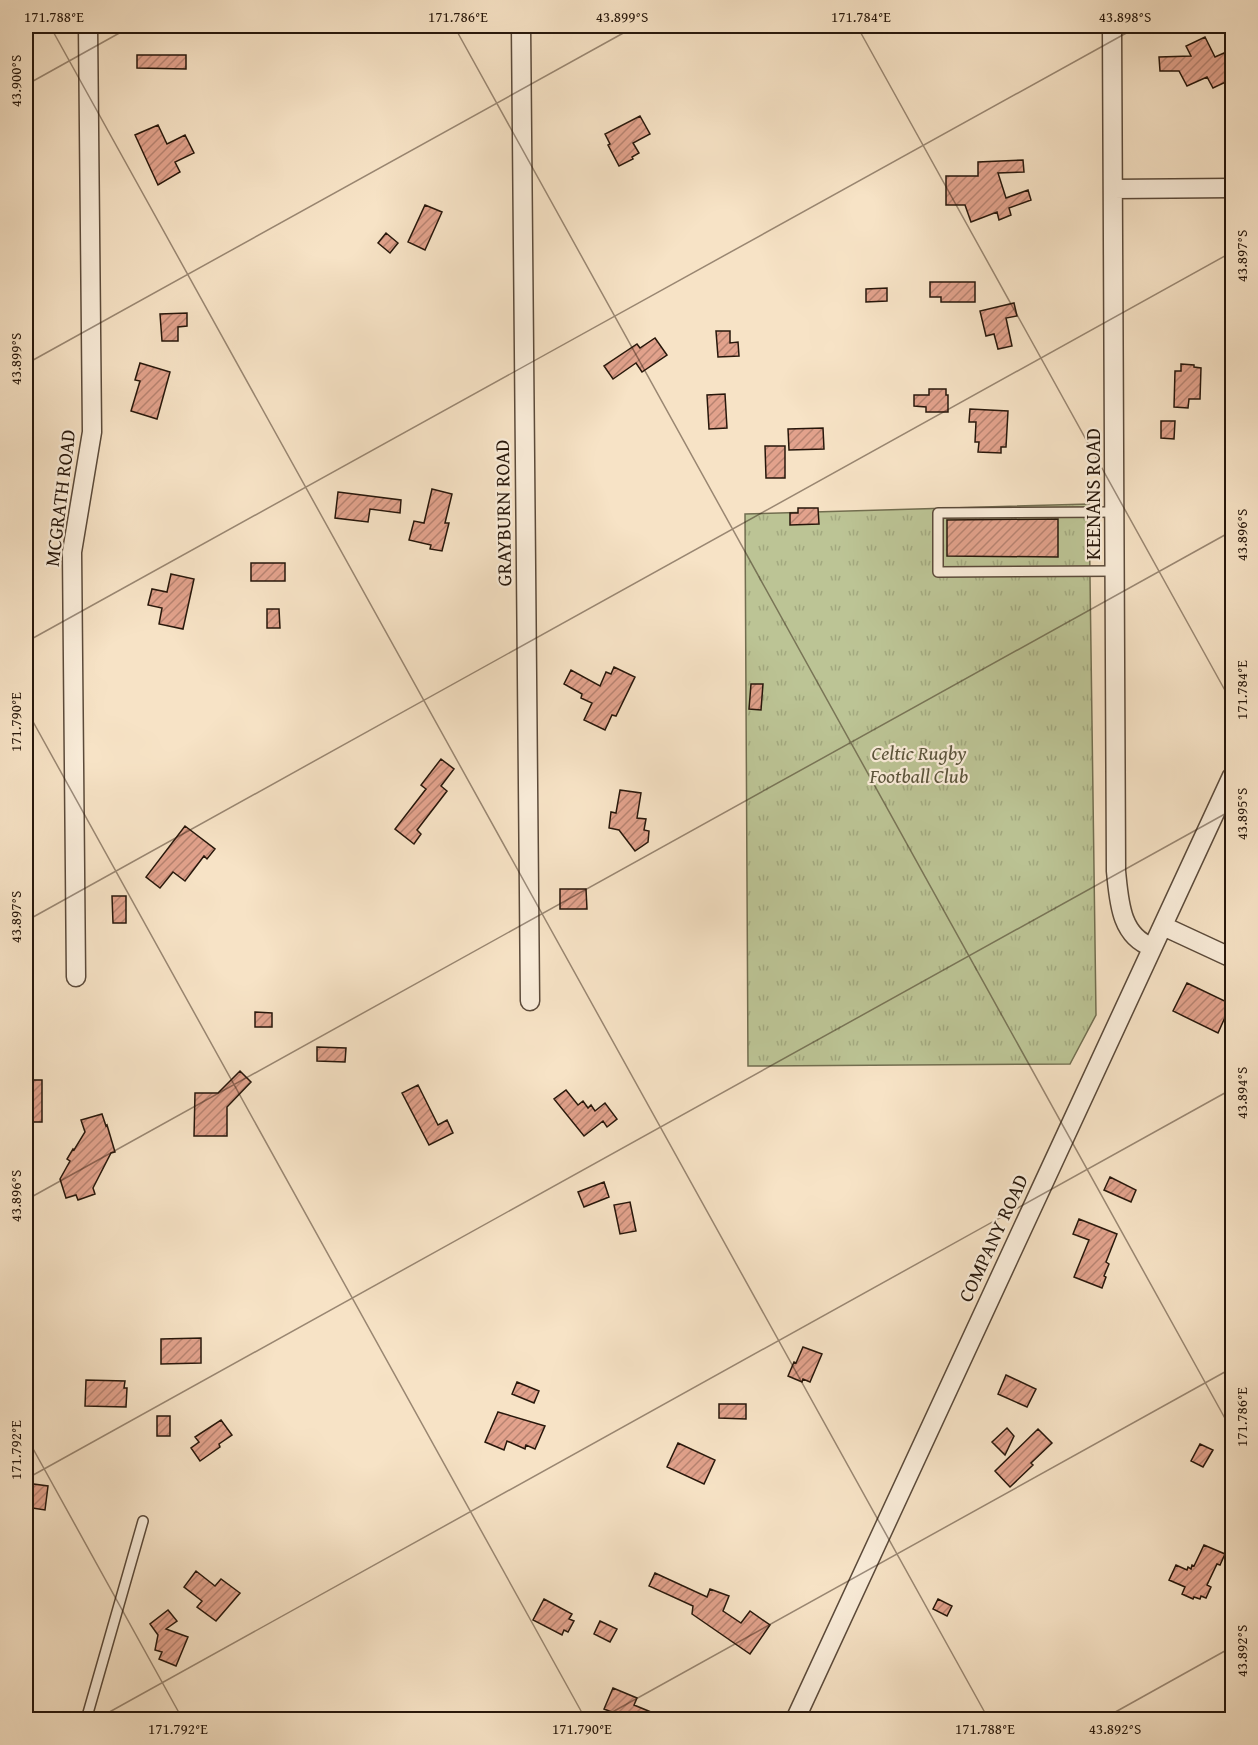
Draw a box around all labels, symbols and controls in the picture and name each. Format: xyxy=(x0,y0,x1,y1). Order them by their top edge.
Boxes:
text: 171.788°E xyxy=(24,6,84,27)
text: 171.786°E xyxy=(428,6,488,27)
text: 43.899°S xyxy=(596,6,648,27)
text: 171.784°E xyxy=(831,6,891,27)
text: 43.898°S xyxy=(1099,6,1151,27)
text: 43.900°S xyxy=(5,55,26,107)
text: 43.897°S xyxy=(1231,230,1252,282)
text: 43.899°S xyxy=(5,333,26,385)
street label: MCGRATH ROAD xyxy=(37,428,82,568)
street label: KEENANS ROAD xyxy=(1078,428,1107,560)
street label: GRAYBURN ROAD xyxy=(487,439,518,587)
text: 43.896°S xyxy=(1231,509,1252,561)
text: 171.784°E xyxy=(1231,660,1252,720)
text: 171.790°E xyxy=(5,692,26,752)
park label: Celtic Rugby Football Club xyxy=(869,738,968,790)
text: 43.895°S xyxy=(1231,788,1252,840)
text: 43.897°S xyxy=(5,891,26,943)
text: 43.894°S xyxy=(1231,1067,1252,1119)
street label: COMPANY ROAD xyxy=(950,1169,1035,1306)
text: 43.896°S xyxy=(5,1170,26,1222)
text: 171.786°E xyxy=(1231,1387,1252,1447)
text: 171.792°E xyxy=(5,1420,26,1480)
text: 43.892°S xyxy=(1231,1625,1252,1677)
text: 171.792°E xyxy=(148,1718,208,1739)
text: 171.790°E xyxy=(552,1718,612,1739)
text: 171.788°E xyxy=(955,1718,1015,1739)
text: 43.892°S xyxy=(1089,1718,1141,1739)

